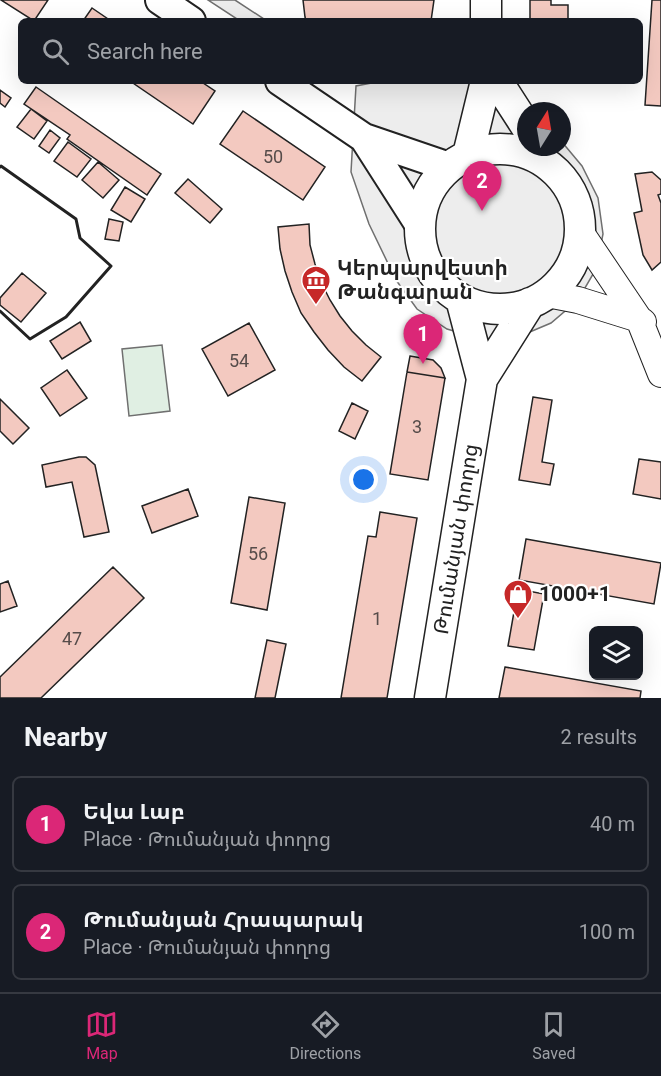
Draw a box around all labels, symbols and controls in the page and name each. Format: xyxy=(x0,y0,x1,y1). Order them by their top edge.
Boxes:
search box xyxy=(18,18,643,84)
icon: search xyxy=(39,35,72,68)
text: Search here xyxy=(87,39,203,64)
north arrow xyxy=(517,102,571,156)
house number: 50 xyxy=(263,146,283,167)
pin: 2 xyxy=(462,162,502,211)
place label: Կերպարվեստի Թանգարան xyxy=(337,256,508,304)
museum icon: Կերպարվեստի Թանգարան xyxy=(300,264,332,306)
pin: 1 xyxy=(404,314,442,364)
house number: 54 xyxy=(229,350,249,371)
house number: 3 xyxy=(412,416,422,437)
street label: Թումանյան փողոց xyxy=(429,442,483,636)
your location xyxy=(349,465,378,494)
house number: 56 xyxy=(248,543,268,564)
shop icon: 1000+1 xyxy=(502,578,534,620)
place label: 1000+1 xyxy=(539,582,611,606)
house number: 1 xyxy=(372,608,382,629)
map controls xyxy=(589,626,643,680)
button: layers xyxy=(589,626,643,680)
house number: 47 xyxy=(62,628,82,649)
text: Nearby xyxy=(24,722,107,752)
text: 2 results xyxy=(561,725,637,749)
text: Եվա Լաբ xyxy=(83,799,185,824)
text: 1 xyxy=(40,812,51,836)
text: 40 m xyxy=(590,812,635,836)
text: Place · Թումանյան փողոց xyxy=(83,827,331,851)
text: Թումանյան Հրապարակ xyxy=(83,907,364,932)
text: 2 xyxy=(40,920,51,944)
text: 100 m xyxy=(579,920,635,944)
text: Place · Թումանյան փողոց xyxy=(83,935,331,959)
tab: Map xyxy=(85,1008,118,1063)
tab: Directions xyxy=(289,1008,361,1063)
tab: Saved xyxy=(532,1008,576,1063)

